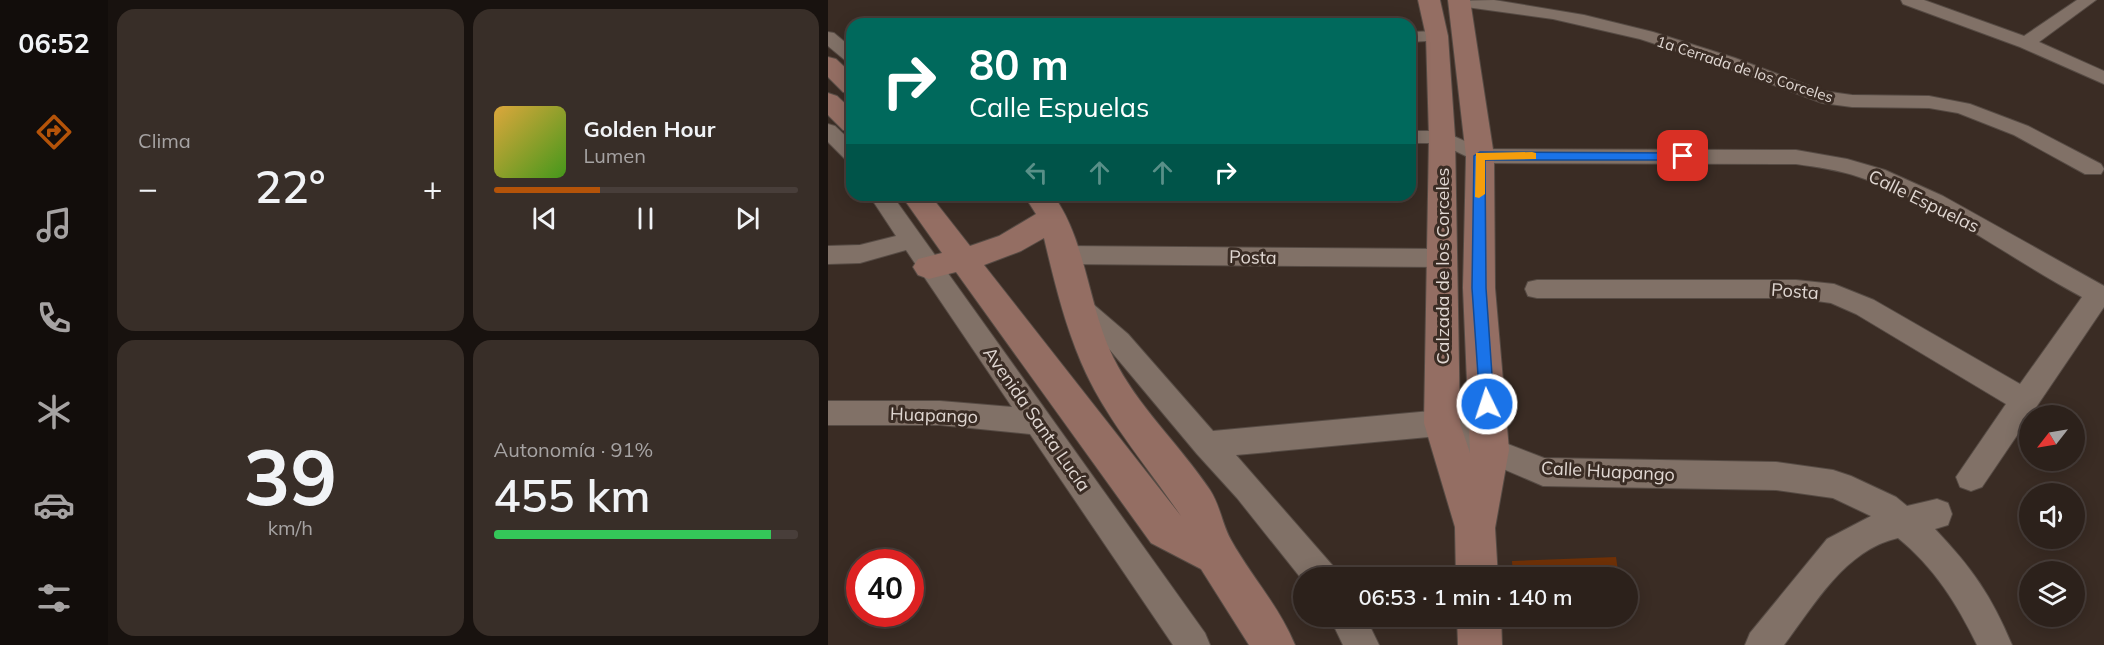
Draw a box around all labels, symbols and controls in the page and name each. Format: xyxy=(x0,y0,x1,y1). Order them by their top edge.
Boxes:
text: 06:52 xyxy=(18,26,90,60)
street label: 1a Cerrada de los Corceles xyxy=(1654,31,1836,107)
text: 80 m xyxy=(969,38,1069,91)
icon: right xyxy=(870,42,948,120)
text: Calle Espuelas xyxy=(969,90,1149,124)
icon: directions xyxy=(33,111,75,153)
text: Golden Hour xyxy=(584,115,715,143)
text: Clima xyxy=(138,128,191,153)
pin xyxy=(1657,130,1708,181)
icon: arrive xyxy=(1666,139,1699,172)
text: Lumen xyxy=(584,143,646,168)
icon: left xyxy=(1020,156,1053,189)
icon: ahead xyxy=(1083,156,1116,189)
icon: ahead xyxy=(1146,156,1179,189)
icon: right xyxy=(1209,156,1242,189)
text: 22° xyxy=(255,158,326,214)
street label: Calle Espuelas xyxy=(1865,164,1983,238)
text: − xyxy=(138,167,158,208)
text: + xyxy=(423,167,442,208)
street label: Calzada de los Corceles xyxy=(1431,168,1454,364)
icon: previous xyxy=(528,202,561,235)
icon: pause xyxy=(629,202,662,235)
icon: next xyxy=(731,202,764,235)
icon: music xyxy=(33,204,75,246)
street label: Posta xyxy=(1229,245,1277,269)
street label: Posta xyxy=(1770,278,1820,304)
icon: phone xyxy=(33,297,75,339)
street label: Avenida Santa Lucía xyxy=(978,342,1096,496)
position arrow xyxy=(1455,372,1519,436)
icon: climate xyxy=(33,391,75,433)
street label: Huapango xyxy=(889,402,979,428)
north arrow xyxy=(2019,405,2085,471)
map controls xyxy=(2019,405,2085,627)
text: 39 xyxy=(243,427,337,525)
text: Autonomía · 91% xyxy=(494,437,653,462)
street label: Calle Huapango xyxy=(1540,456,1676,486)
text: 455 km xyxy=(494,467,650,523)
button: sound xyxy=(2019,483,2085,549)
icon: car xyxy=(33,484,75,526)
text: km/h xyxy=(268,515,313,540)
speed limit sign: 40 xyxy=(846,549,924,627)
button: layers xyxy=(2019,561,2085,627)
icon: filters xyxy=(33,577,75,619)
text: 06:53 · 1 min · 140 m xyxy=(1358,583,1573,611)

